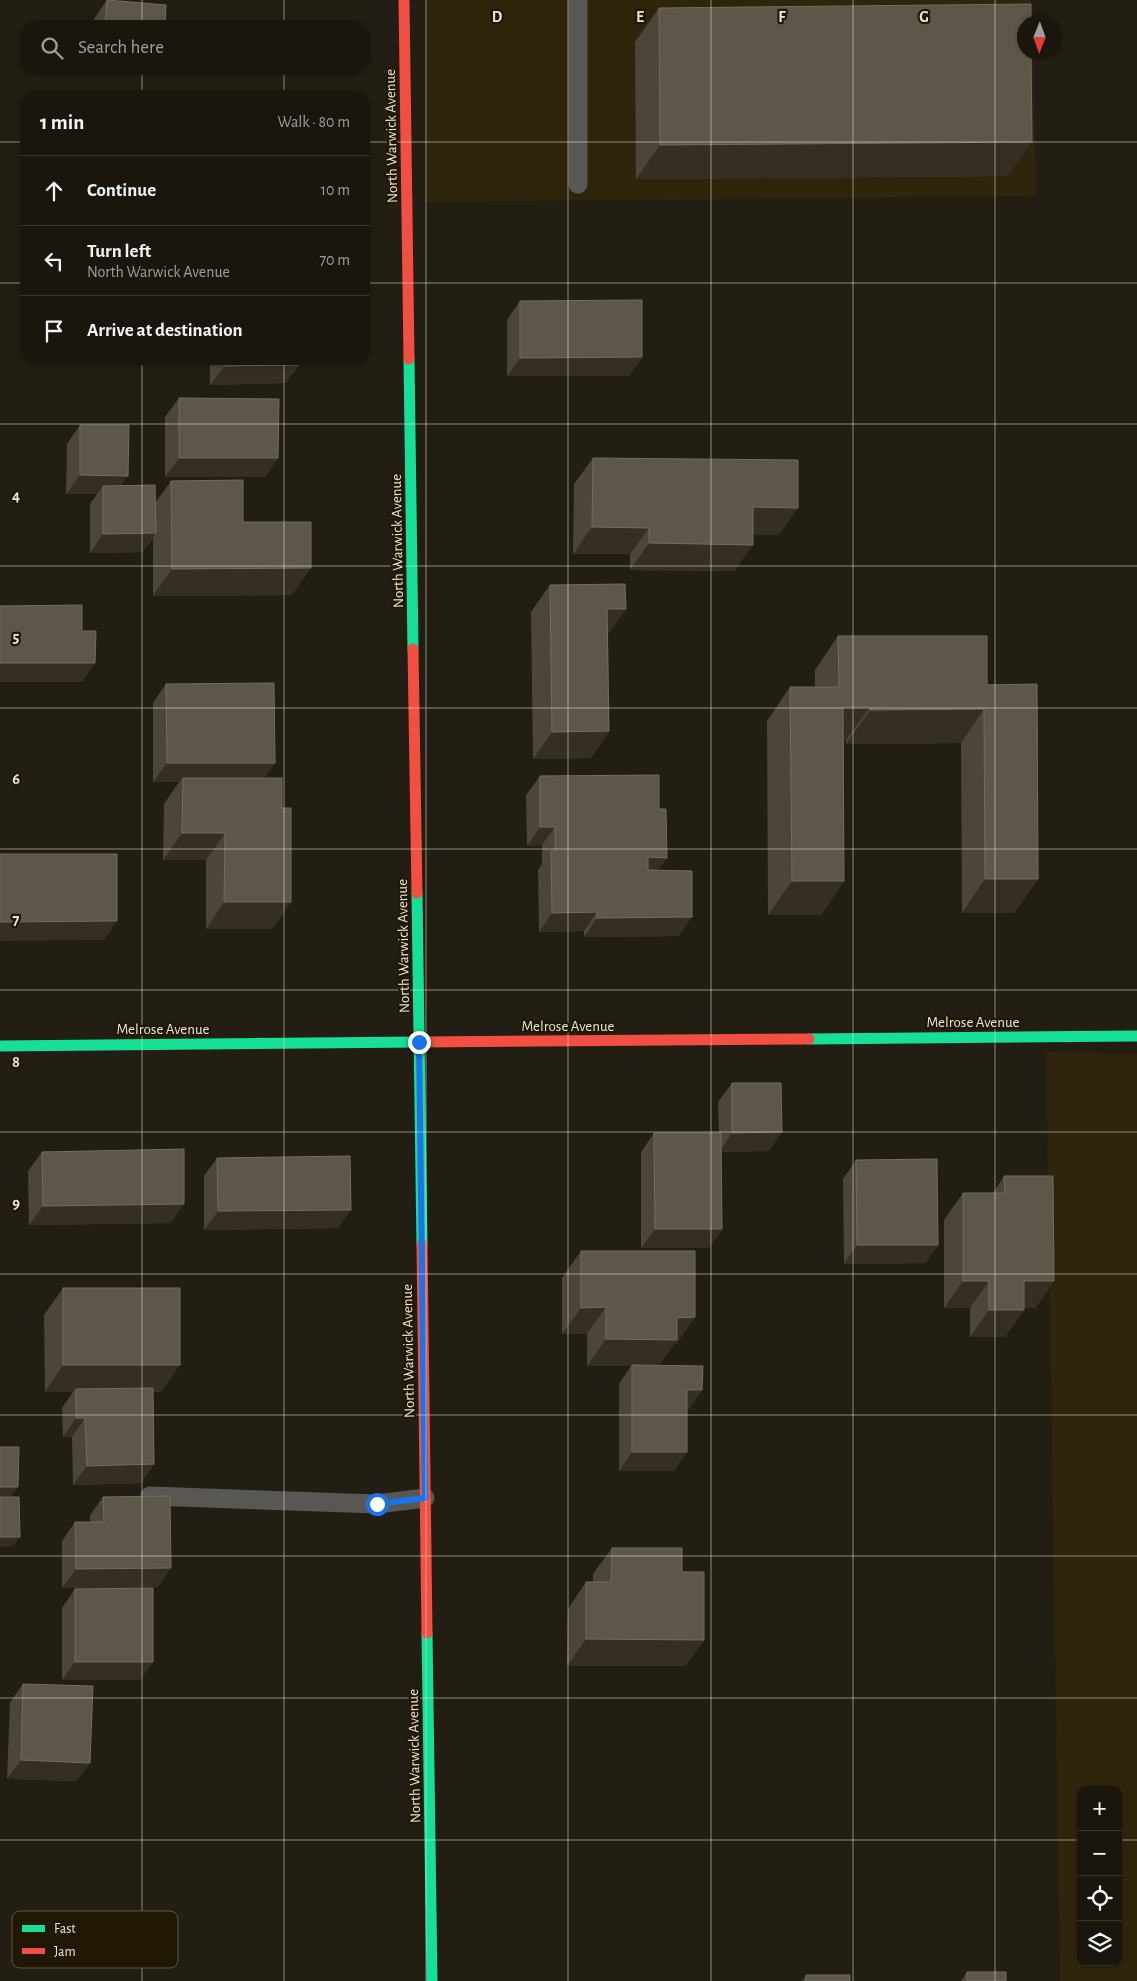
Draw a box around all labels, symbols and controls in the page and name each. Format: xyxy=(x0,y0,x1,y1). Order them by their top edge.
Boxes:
text: D xyxy=(492,9,503,25)
text: E xyxy=(636,9,644,25)
text: F xyxy=(778,9,786,25)
text: G xyxy=(919,9,929,25)
north arrow xyxy=(1017,15,1062,60)
search box xyxy=(20,20,370,75)
icon: search xyxy=(38,34,66,62)
text: Search here xyxy=(78,38,164,57)
street label: North Warwick Avenue xyxy=(383,69,400,203)
text: 1 min xyxy=(40,112,84,133)
text: Walk · 80 m xyxy=(278,114,350,130)
icon: ahead xyxy=(40,177,68,205)
text: Continue xyxy=(87,181,156,200)
text: 10 m xyxy=(321,182,350,198)
text: Turn left xyxy=(87,242,151,261)
icon: left xyxy=(40,247,68,275)
text: 70 m xyxy=(319,252,350,268)
text: North Warwick Avenue xyxy=(87,264,230,280)
icon: arrive xyxy=(40,317,68,345)
text: Arrive at destination xyxy=(87,321,243,340)
street label: North Warwick Avenue xyxy=(389,474,406,608)
text: 4 xyxy=(12,488,20,504)
text: 5 xyxy=(13,629,20,645)
text: 6 xyxy=(12,771,20,787)
street label: North Warwick Avenue xyxy=(395,879,412,1013)
text: 7 xyxy=(13,912,20,928)
street label: Melrose Avenue xyxy=(926,1015,1020,1030)
street label: Melrose Avenue xyxy=(521,1019,615,1034)
street label: Melrose Avenue xyxy=(116,1022,210,1037)
route end xyxy=(408,1031,431,1054)
text: 8 xyxy=(12,1054,20,1070)
text: 9 xyxy=(12,1195,20,1211)
street label: North Warwick Avenue xyxy=(400,1284,417,1418)
route start xyxy=(366,1493,389,1516)
street label: North Warwick Avenue xyxy=(406,1689,423,1823)
map controls xyxy=(1077,1786,1122,1966)
button: + xyxy=(1077,1786,1122,1831)
button: − xyxy=(1077,1831,1122,1876)
button: locate xyxy=(1077,1876,1122,1921)
legend xyxy=(12,1911,178,1968)
button: layers xyxy=(1077,1921,1122,1966)
text: Fast xyxy=(54,1922,76,1936)
text: Jam xyxy=(54,1945,76,1959)

